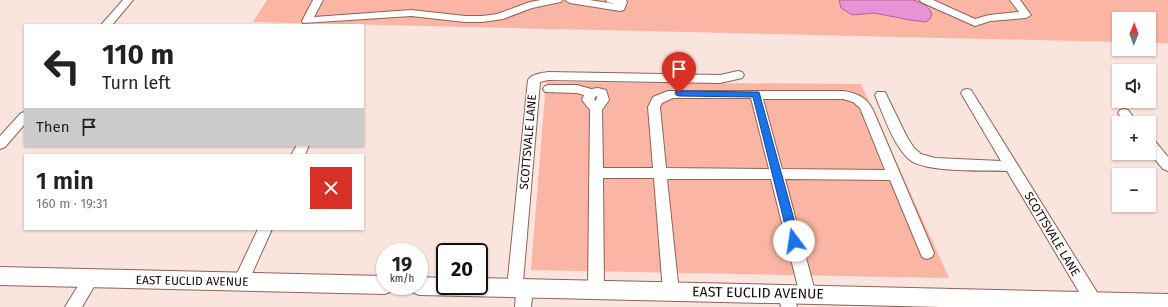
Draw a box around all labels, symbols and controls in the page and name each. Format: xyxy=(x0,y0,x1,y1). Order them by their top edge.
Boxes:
north arrow xyxy=(1112,12,1156,56)
map controls xyxy=(1112,12,1156,212)
text: 110 m xyxy=(102,38,174,71)
icon: left xyxy=(36,40,88,92)
pin xyxy=(662,52,696,93)
icon: arrive xyxy=(668,58,690,80)
button: sound xyxy=(1112,64,1156,108)
text: Turn left xyxy=(102,72,171,94)
street label: SCOTTSVALE LANE xyxy=(517,94,539,190)
icon: arrive xyxy=(78,116,100,138)
button: + xyxy=(1112,116,1156,160)
text: Then xyxy=(36,118,70,136)
text: 1 min xyxy=(36,167,94,195)
button: close xyxy=(310,167,352,209)
button: − xyxy=(1112,168,1156,212)
street label: SCOTTSVALE LANE xyxy=(1021,189,1083,279)
text: 160 m · 19:31 xyxy=(36,196,108,211)
position arrow xyxy=(773,220,815,262)
speed limit sign: 20 xyxy=(436,243,488,295)
text: 19 xyxy=(392,252,412,276)
street label: EAST EUCLID AVENUE xyxy=(135,273,249,289)
text: km/h xyxy=(390,273,414,285)
street label: EAST EUCLID AVENUE xyxy=(692,283,824,303)

